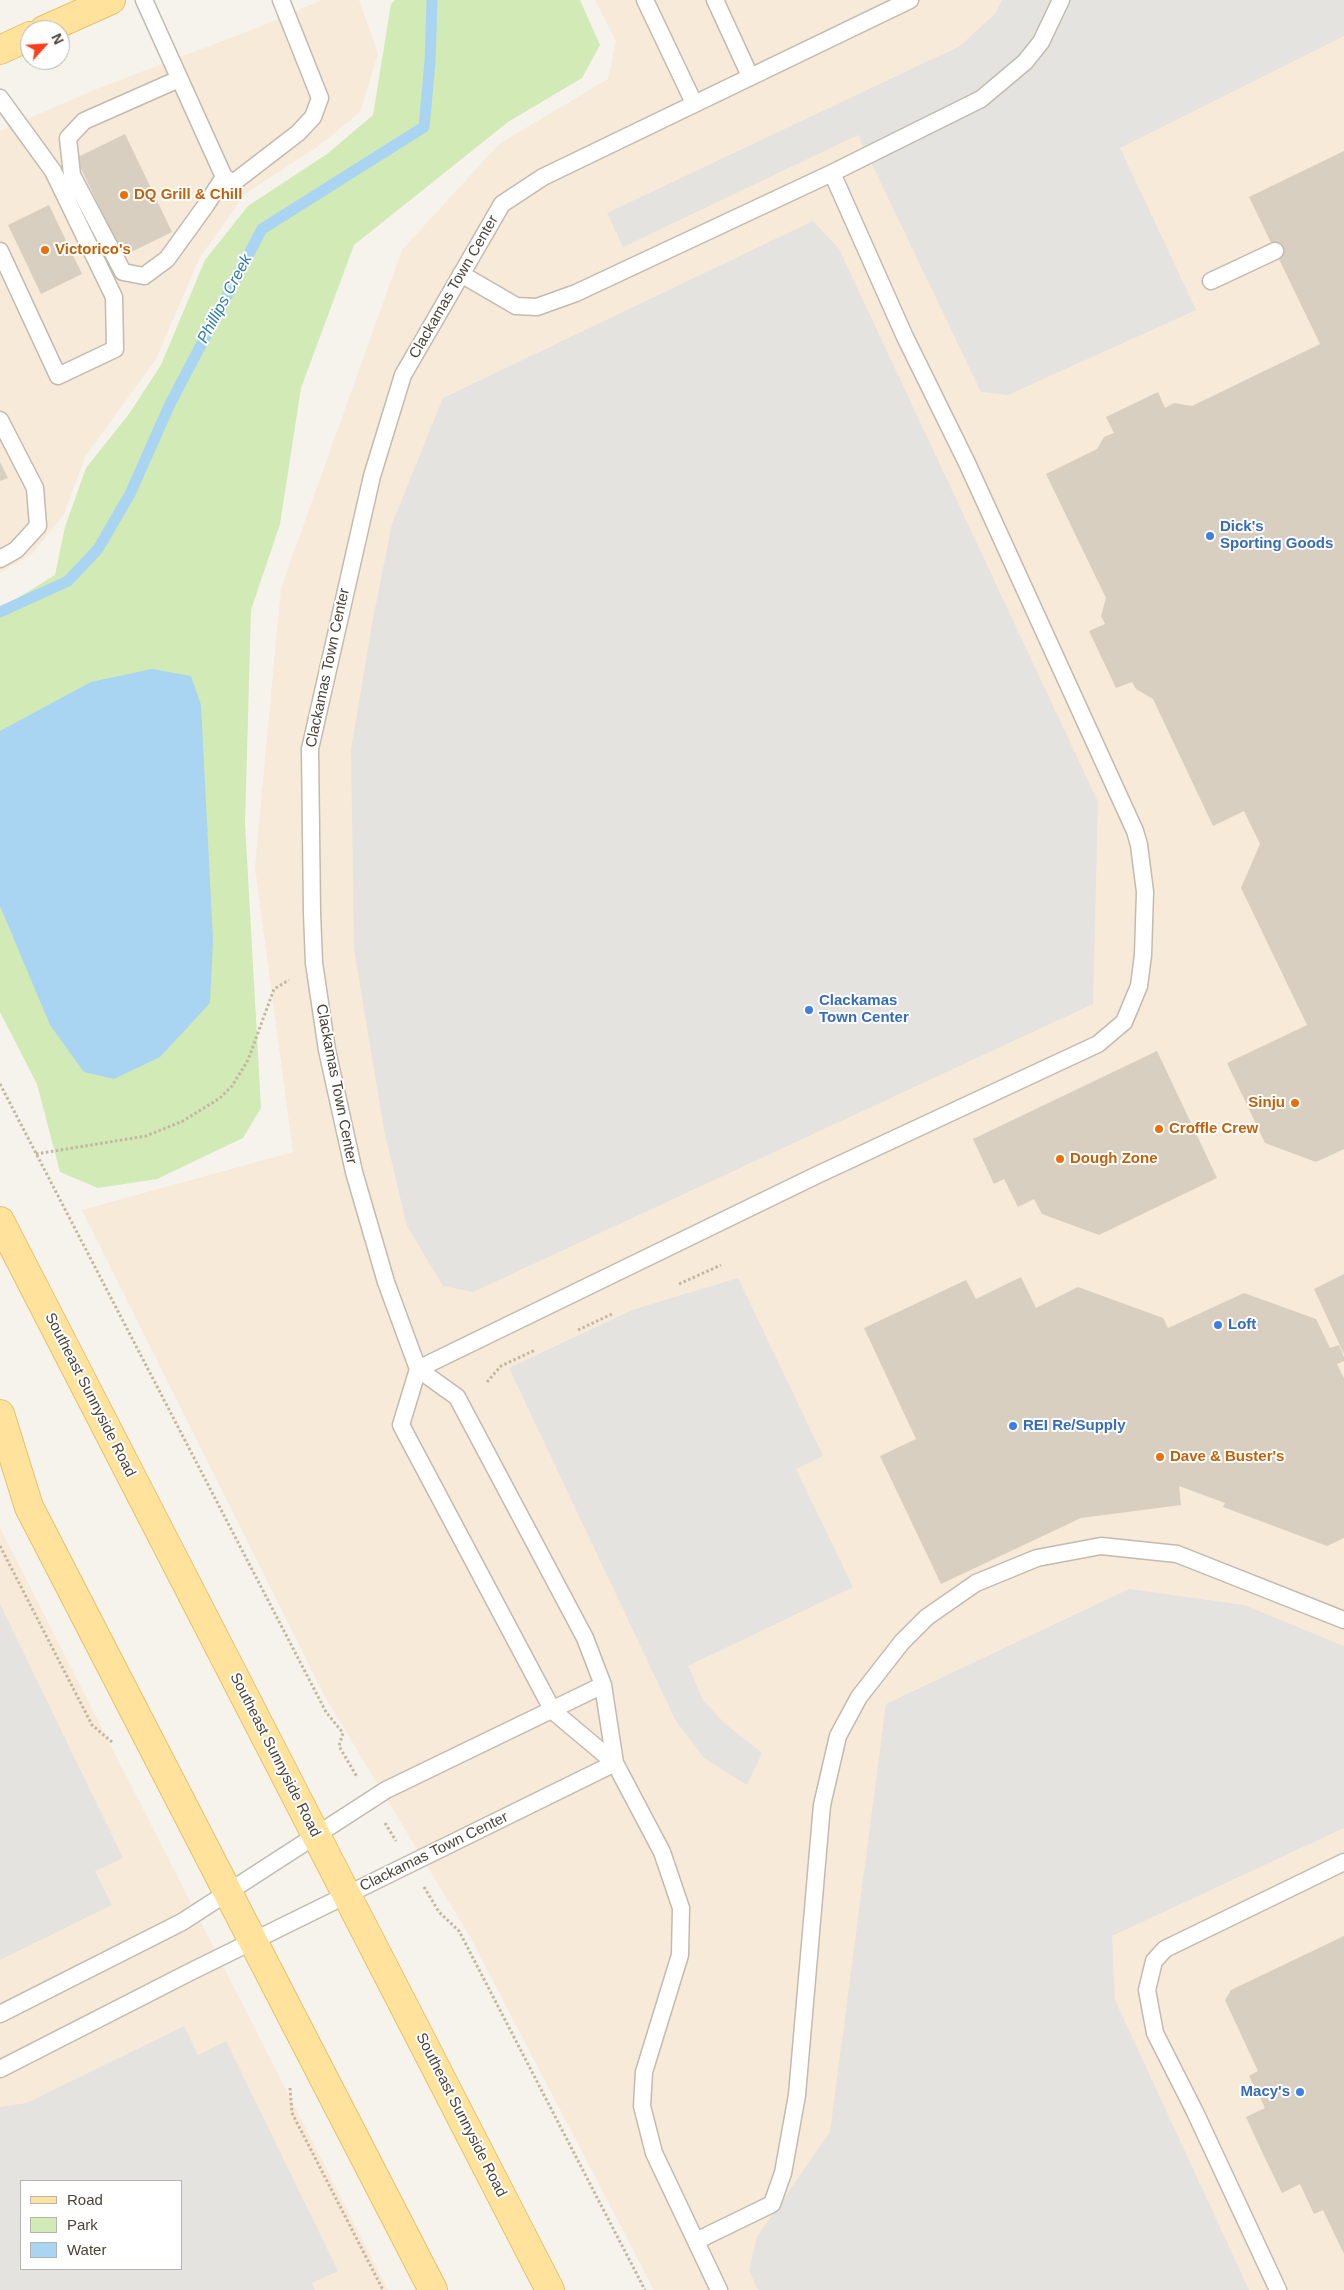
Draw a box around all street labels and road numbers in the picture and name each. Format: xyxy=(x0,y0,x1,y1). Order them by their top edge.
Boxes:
street label: Clackamas Town Center xyxy=(406,212,502,362)
street label: Clackamas Town Center xyxy=(302,587,354,749)
street label: Clackamas Town Center xyxy=(312,1002,360,1166)
street label: Southeast Sunnyside Road xyxy=(41,1310,139,1480)
street label: Southeast Sunnyside Road xyxy=(226,1670,324,1840)
street label: Clackamas Town Center xyxy=(357,1808,511,1896)
street label: Southeast Sunnyside Road xyxy=(412,2030,510,2200)

